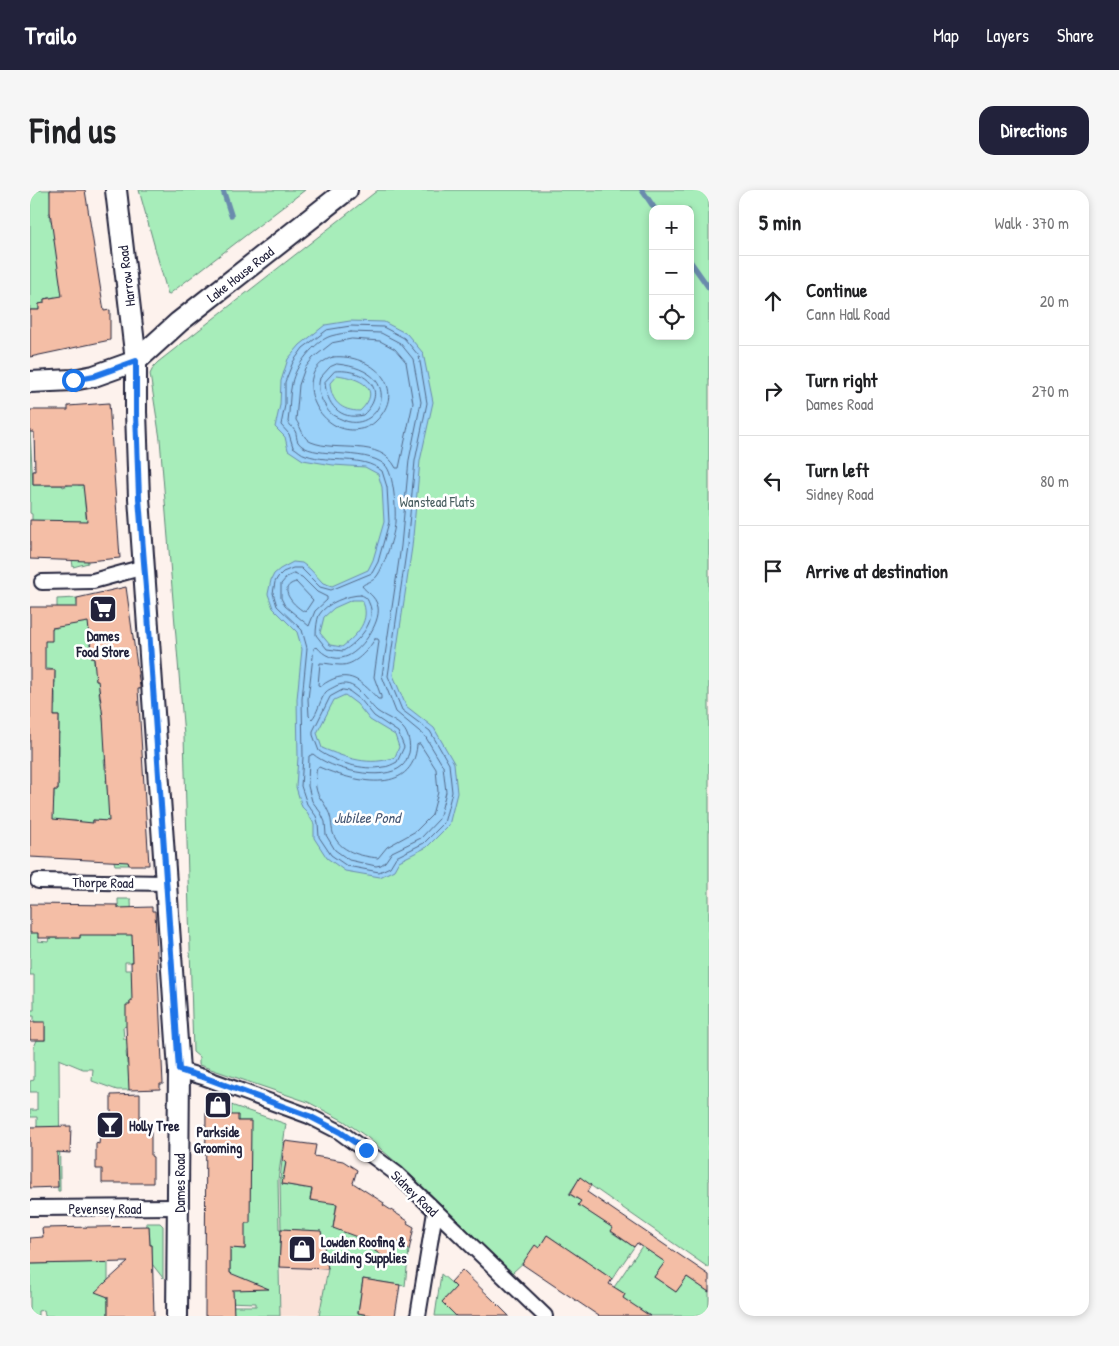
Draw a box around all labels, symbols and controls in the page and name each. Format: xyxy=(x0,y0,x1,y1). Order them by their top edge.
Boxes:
text: Trailo xyxy=(25,19,76,51)
text: Map xyxy=(933,23,959,48)
text: Layers xyxy=(987,23,1029,48)
text: Share xyxy=(1057,23,1094,48)
button: Directions xyxy=(979,106,1089,155)
text: Find us xyxy=(30,107,116,154)
map controls xyxy=(649,205,694,340)
button: + xyxy=(649,205,694,250)
text: 5 min xyxy=(759,208,801,237)
text: Walk · 370 m xyxy=(995,212,1069,234)
street label: Lake House Road xyxy=(203,241,278,306)
street label: Harrow Road xyxy=(113,244,139,307)
button: − xyxy=(649,250,694,295)
text: Continue xyxy=(806,277,867,303)
icon: ahead xyxy=(759,287,787,315)
text: 20 m xyxy=(1040,290,1069,312)
button: locate xyxy=(649,295,694,340)
text: Cann Hall Road xyxy=(806,303,890,325)
text: Turn right xyxy=(806,367,877,393)
route start xyxy=(62,369,85,392)
icon: right xyxy=(759,377,787,405)
text: 270 m xyxy=(1032,380,1069,402)
text: Dames Road xyxy=(806,393,873,415)
text: Turn left xyxy=(806,457,869,483)
icon: left xyxy=(759,467,787,495)
text: 80 m xyxy=(1040,470,1069,492)
text: Sidney Road xyxy=(806,483,873,505)
park label: Wanstead Flats xyxy=(399,492,475,511)
icon: arrive xyxy=(759,557,787,585)
text: Arrive at destination xyxy=(806,558,948,584)
supermarket icon: Dames Food Store xyxy=(88,594,118,624)
place label: Dames Food Store xyxy=(75,626,130,661)
water label: Jubilee Pond xyxy=(334,807,402,828)
street label: Thorpe Road xyxy=(72,872,134,893)
shop icon: Parkside Grooming xyxy=(203,1090,233,1120)
bar icon: Holly Tree xyxy=(95,1110,125,1140)
place label: Holly Tree xyxy=(129,1116,180,1137)
place label: Parkside Grooming xyxy=(194,1122,242,1159)
route end xyxy=(355,1139,378,1162)
street label: Dames Road xyxy=(170,1153,189,1212)
street label: Sidney Road xyxy=(386,1166,443,1221)
street label: Pevensey Road xyxy=(69,1199,142,1219)
place label: Lowden Roofing & Building Supplies xyxy=(321,1232,407,1269)
shop icon: Lowden Roofing & Building Supplies xyxy=(287,1234,317,1264)

